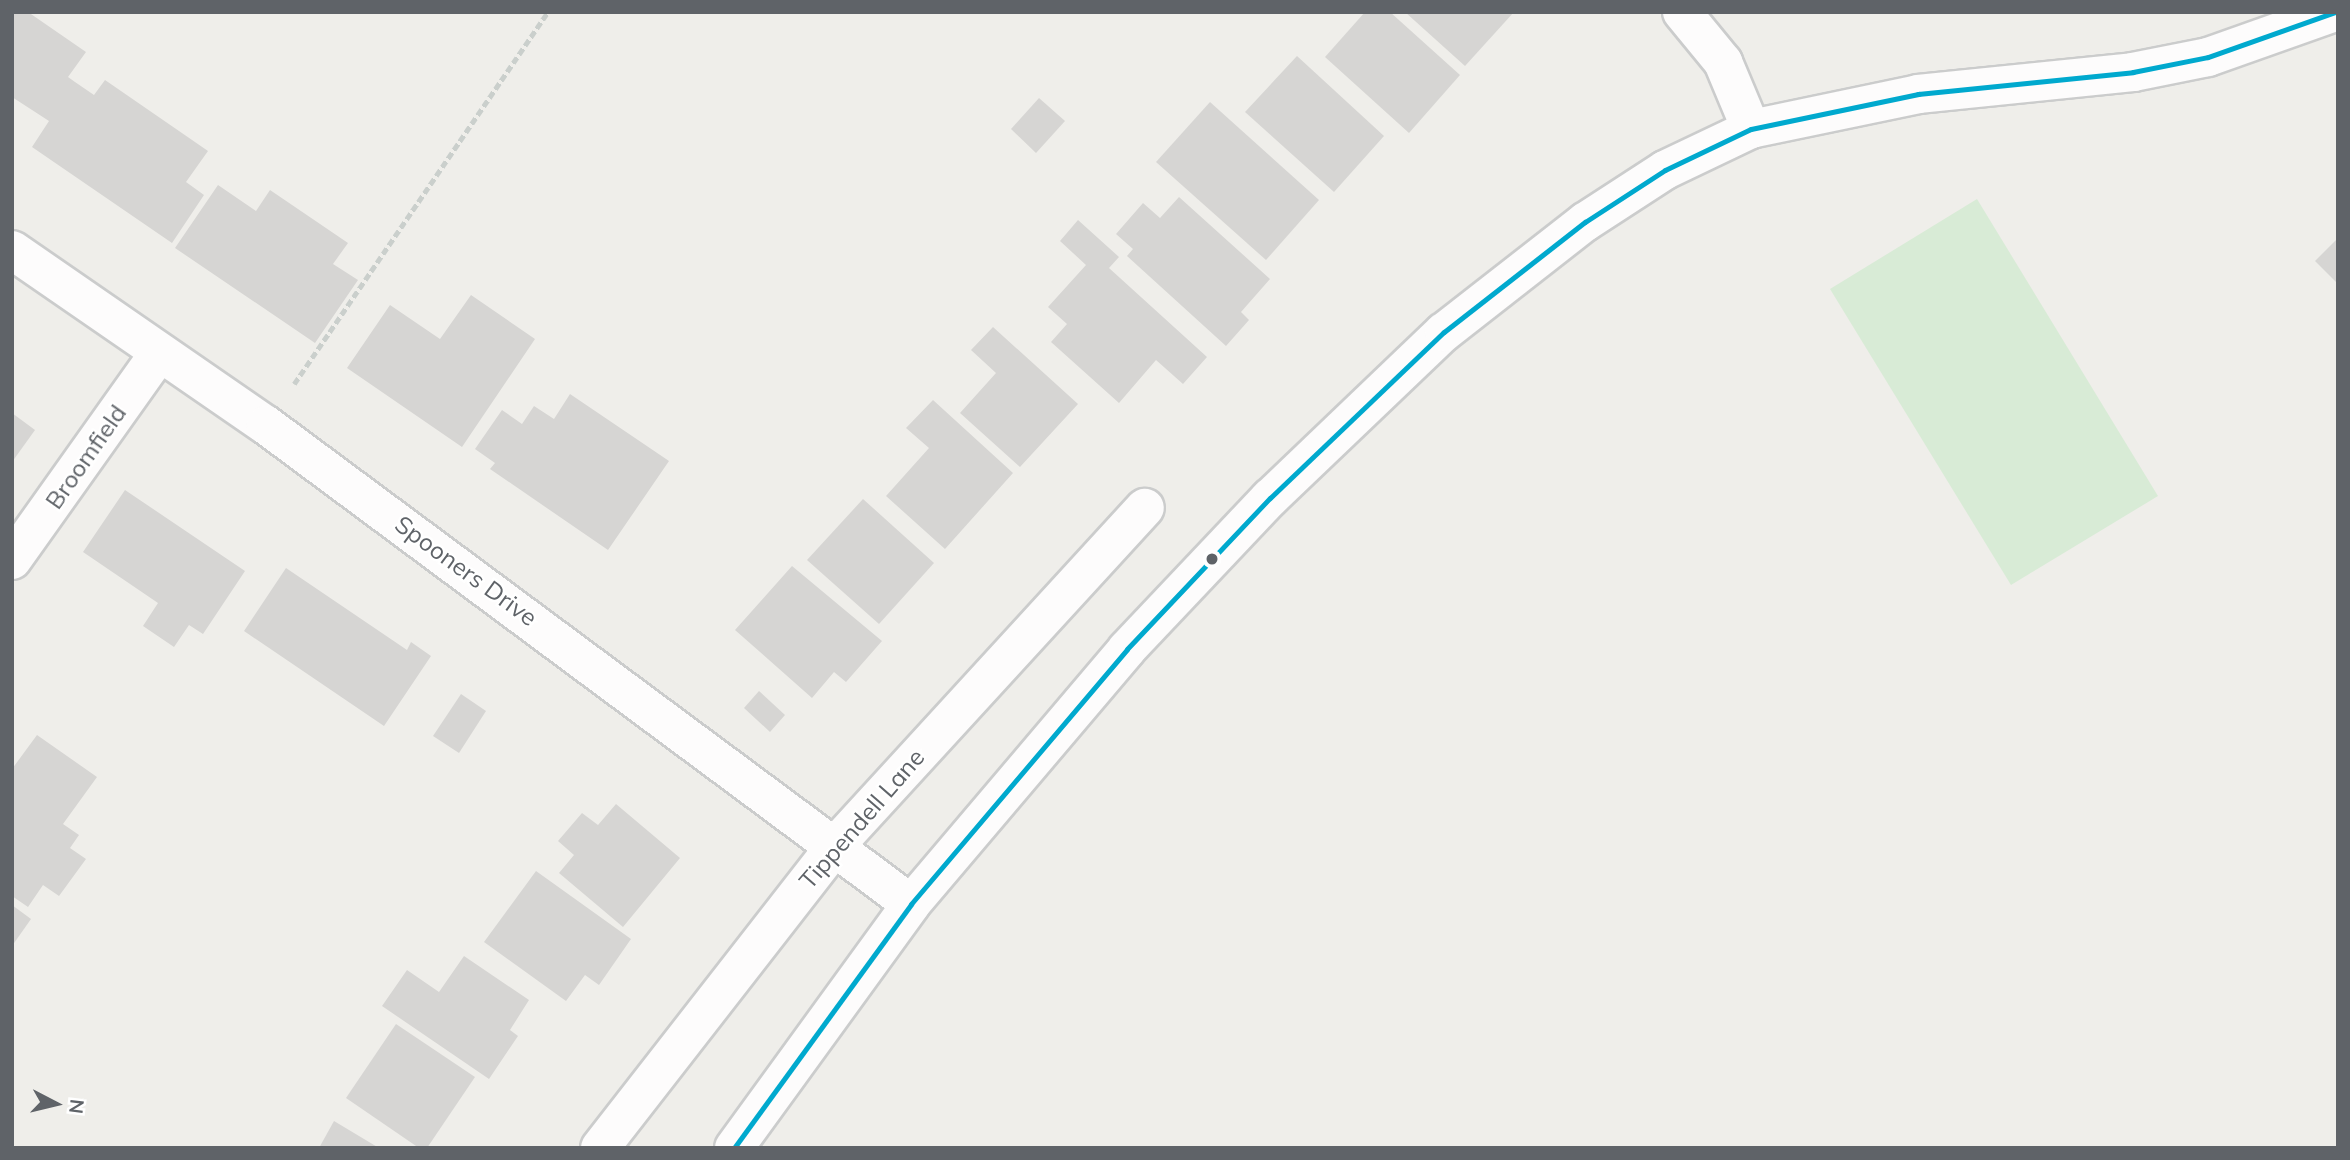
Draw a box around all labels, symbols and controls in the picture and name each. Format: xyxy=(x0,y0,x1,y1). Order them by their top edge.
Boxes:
street label: Broomfield xyxy=(40,399,132,515)
street label: Spooners Drive xyxy=(389,510,543,632)
unlabelled marker xyxy=(1205,552,1219,566)
street label: Tippendell Lane xyxy=(793,743,931,895)
north arrow xyxy=(21,1069,91,1139)
text: N xyxy=(64,1098,90,1115)

